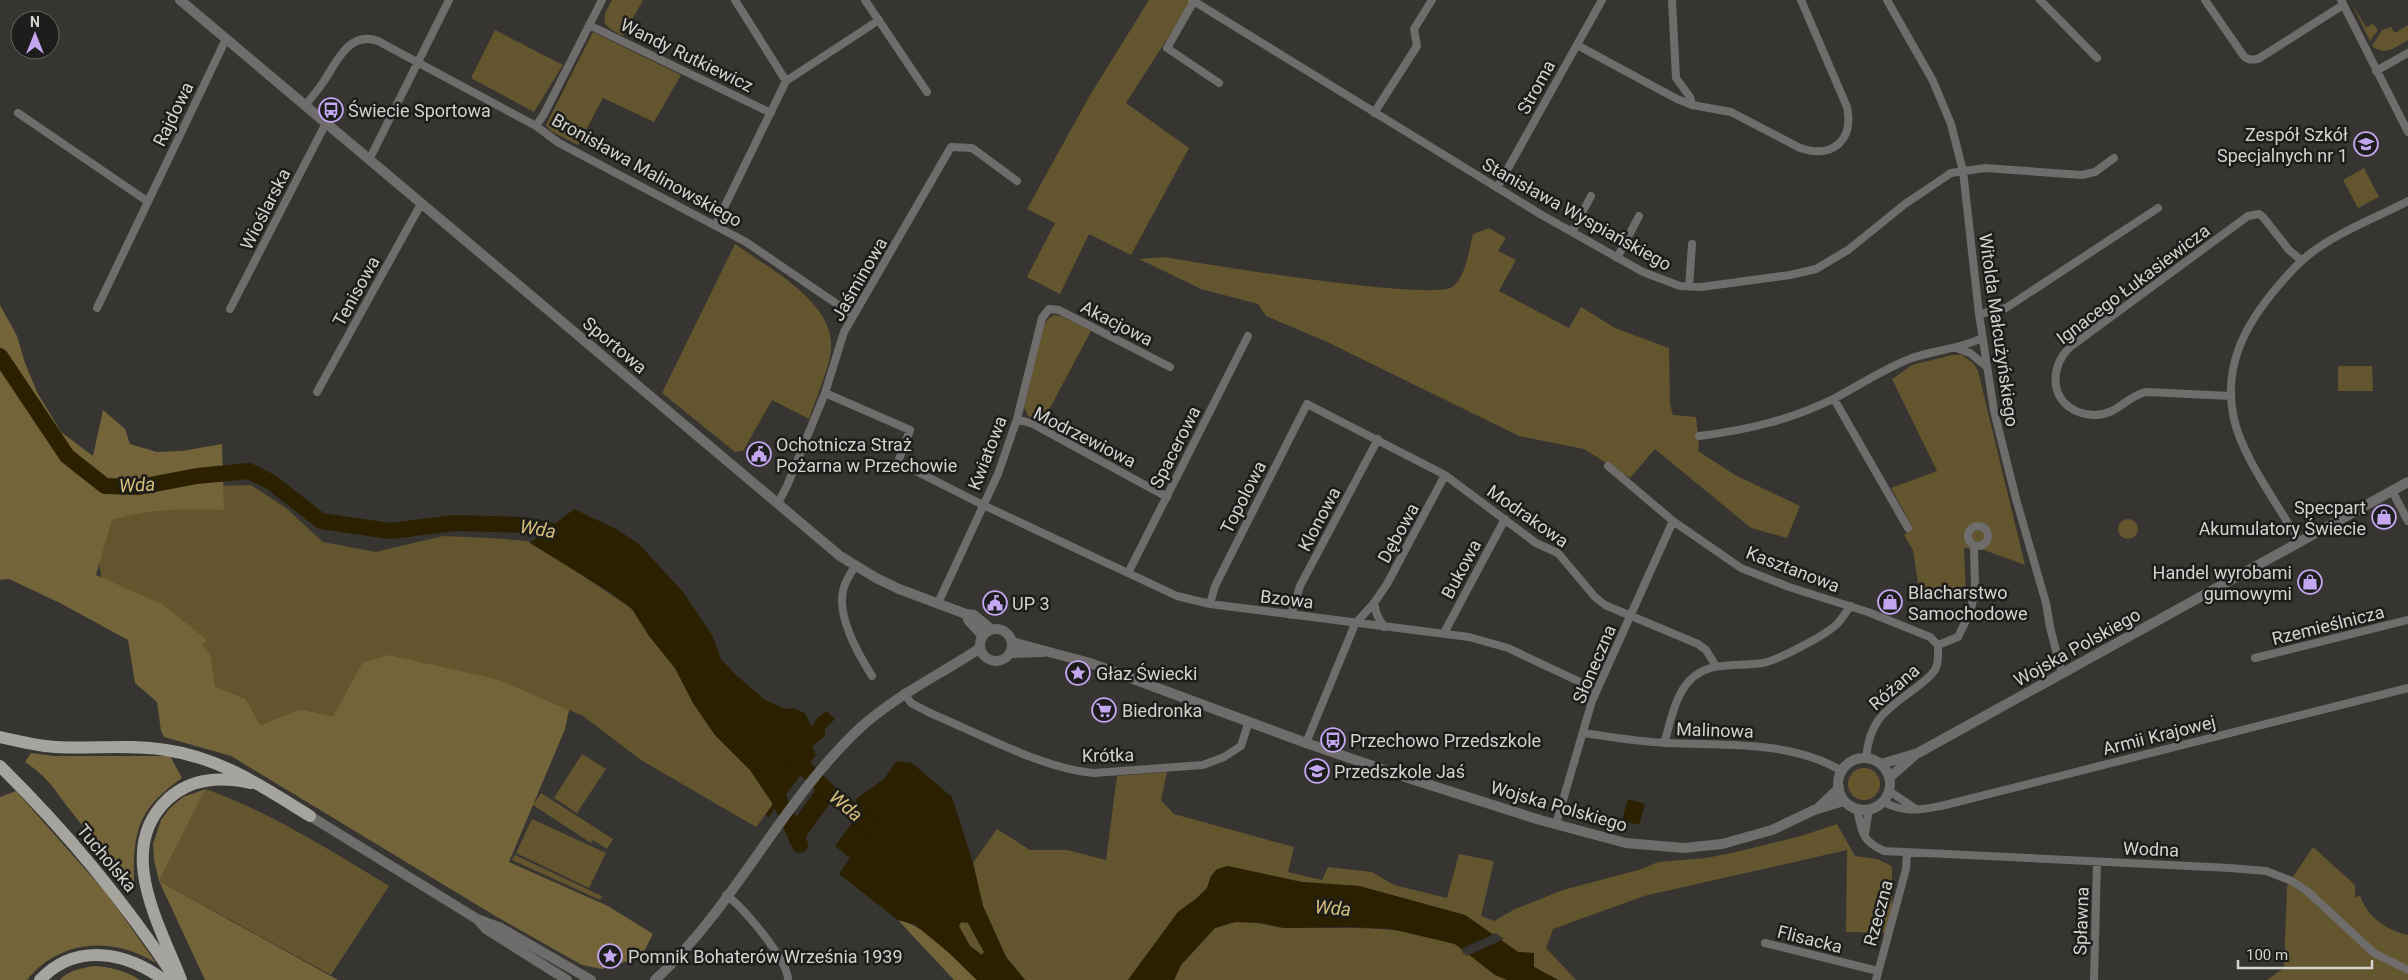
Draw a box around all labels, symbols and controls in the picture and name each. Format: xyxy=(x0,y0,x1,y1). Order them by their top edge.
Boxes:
north arrow xyxy=(10,10,60,60)
text: N xyxy=(30,14,40,30)
street label: Wandy Rutkiewicz xyxy=(617,14,757,96)
street label: Stroma xyxy=(1513,56,1559,118)
street label: Rajdowa xyxy=(148,78,198,150)
bus stop icon: Świecie Sportowa xyxy=(318,97,344,123)
place label: Świecie Sportowa xyxy=(348,100,491,121)
street label: Bronisława Malinowskiego xyxy=(548,109,746,231)
place label: Zespół Szkół Specjalnych nr 1 xyxy=(2217,124,2348,166)
school or university icon: Zespół Szkół Specjalnych nr 1 xyxy=(2353,131,2379,157)
street label: Stanisława Wyspiańskiego xyxy=(1479,153,1675,275)
street label: Wioślarska xyxy=(236,165,294,253)
street label: Ignacego Łukasiewicza xyxy=(2052,220,2214,348)
street label: Witolda Małcużyńskiego xyxy=(1975,232,2023,428)
street label: Jaśminowa xyxy=(827,234,891,324)
street label: Tenisowa xyxy=(328,252,384,330)
street label: Akacjowa xyxy=(1077,296,1157,350)
street label: Sportowa xyxy=(579,312,651,378)
street label: Modrzewiowa xyxy=(1030,402,1140,472)
street label: Spacerowa xyxy=(1145,403,1205,491)
street label: Kwiatowa xyxy=(963,413,1011,493)
place label: Ochotnicza Straż Pożarna w Przechowie xyxy=(776,434,957,476)
public building icon: Ochotnicza Straż Pożarna w Przechowie xyxy=(746,441,772,467)
street label: Topolowa xyxy=(1216,457,1270,537)
water label: Wda xyxy=(118,473,156,497)
street label: Modrakowa xyxy=(1483,480,1573,552)
street label: Klonowa xyxy=(1293,483,1345,555)
place label: Specpart Akumulatory Świecie xyxy=(2199,497,2366,539)
street label: Dębowa xyxy=(1373,499,1423,567)
shop icon: Specpart Akumulatory Świecie xyxy=(2371,504,2397,530)
water label: Wda xyxy=(518,515,558,543)
street label: Bukowa xyxy=(1437,536,1485,602)
street label: Kasztanowa xyxy=(1743,542,1843,596)
place label: Handel wyrobami gumowymi xyxy=(2153,562,2292,604)
shop icon: Handel wyrobami gumowymi xyxy=(2297,569,2323,595)
place label: Blacharstwo Samochodowe xyxy=(1908,582,2028,624)
street label: Bzowa xyxy=(1259,585,1315,613)
shop icon: Blacharstwo Samochodowe xyxy=(1877,589,1903,615)
public building icon: UP 3 xyxy=(982,590,1008,616)
place label: UP 3 xyxy=(1012,593,1050,614)
street label: Rzemieślnicza xyxy=(2270,601,2386,649)
street label: Wojska Polskiego xyxy=(2010,604,2144,690)
street label: Słoneczna xyxy=(1568,622,1620,706)
place icon: Głaz Świecki xyxy=(1065,660,1091,686)
street label: Różana xyxy=(1865,660,1923,714)
place label: Głaz Świecki xyxy=(1096,663,1197,684)
supermarket icon: Biedronka xyxy=(1091,697,1117,723)
place label: Biedronka xyxy=(1122,700,1202,721)
street label: Armii Krajowej xyxy=(2100,711,2218,759)
street label: Malinowa xyxy=(1676,718,1754,742)
bus stop icon: Przechowo Przedszkole xyxy=(1320,727,1346,753)
place label: Przechowo Przedszkole xyxy=(1350,730,1541,751)
street label: Krótka xyxy=(1082,744,1134,766)
school or university icon: Przedszkole Jaś xyxy=(1304,758,1330,784)
place label: Przedszkole Jaś xyxy=(1334,761,1465,782)
street label: Wojska Polskiego xyxy=(1488,776,1630,836)
water label: Wda xyxy=(825,785,867,827)
street label: Tucholska xyxy=(73,820,141,896)
street label: Wodna xyxy=(2123,838,2179,860)
street label: Rzeczna xyxy=(1859,878,1897,948)
street label: Spławna xyxy=(2069,886,2093,956)
water label: Wda xyxy=(1314,895,1352,921)
street label: Flisacka xyxy=(1775,921,1845,957)
scale bar xyxy=(2238,938,2372,970)
place icon: Pomnik Bohaterów Września 1939 xyxy=(597,943,623,969)
place label: Pomnik Bohaterów Września 1939 xyxy=(628,946,903,967)
text: 100 m xyxy=(2246,946,2288,964)

